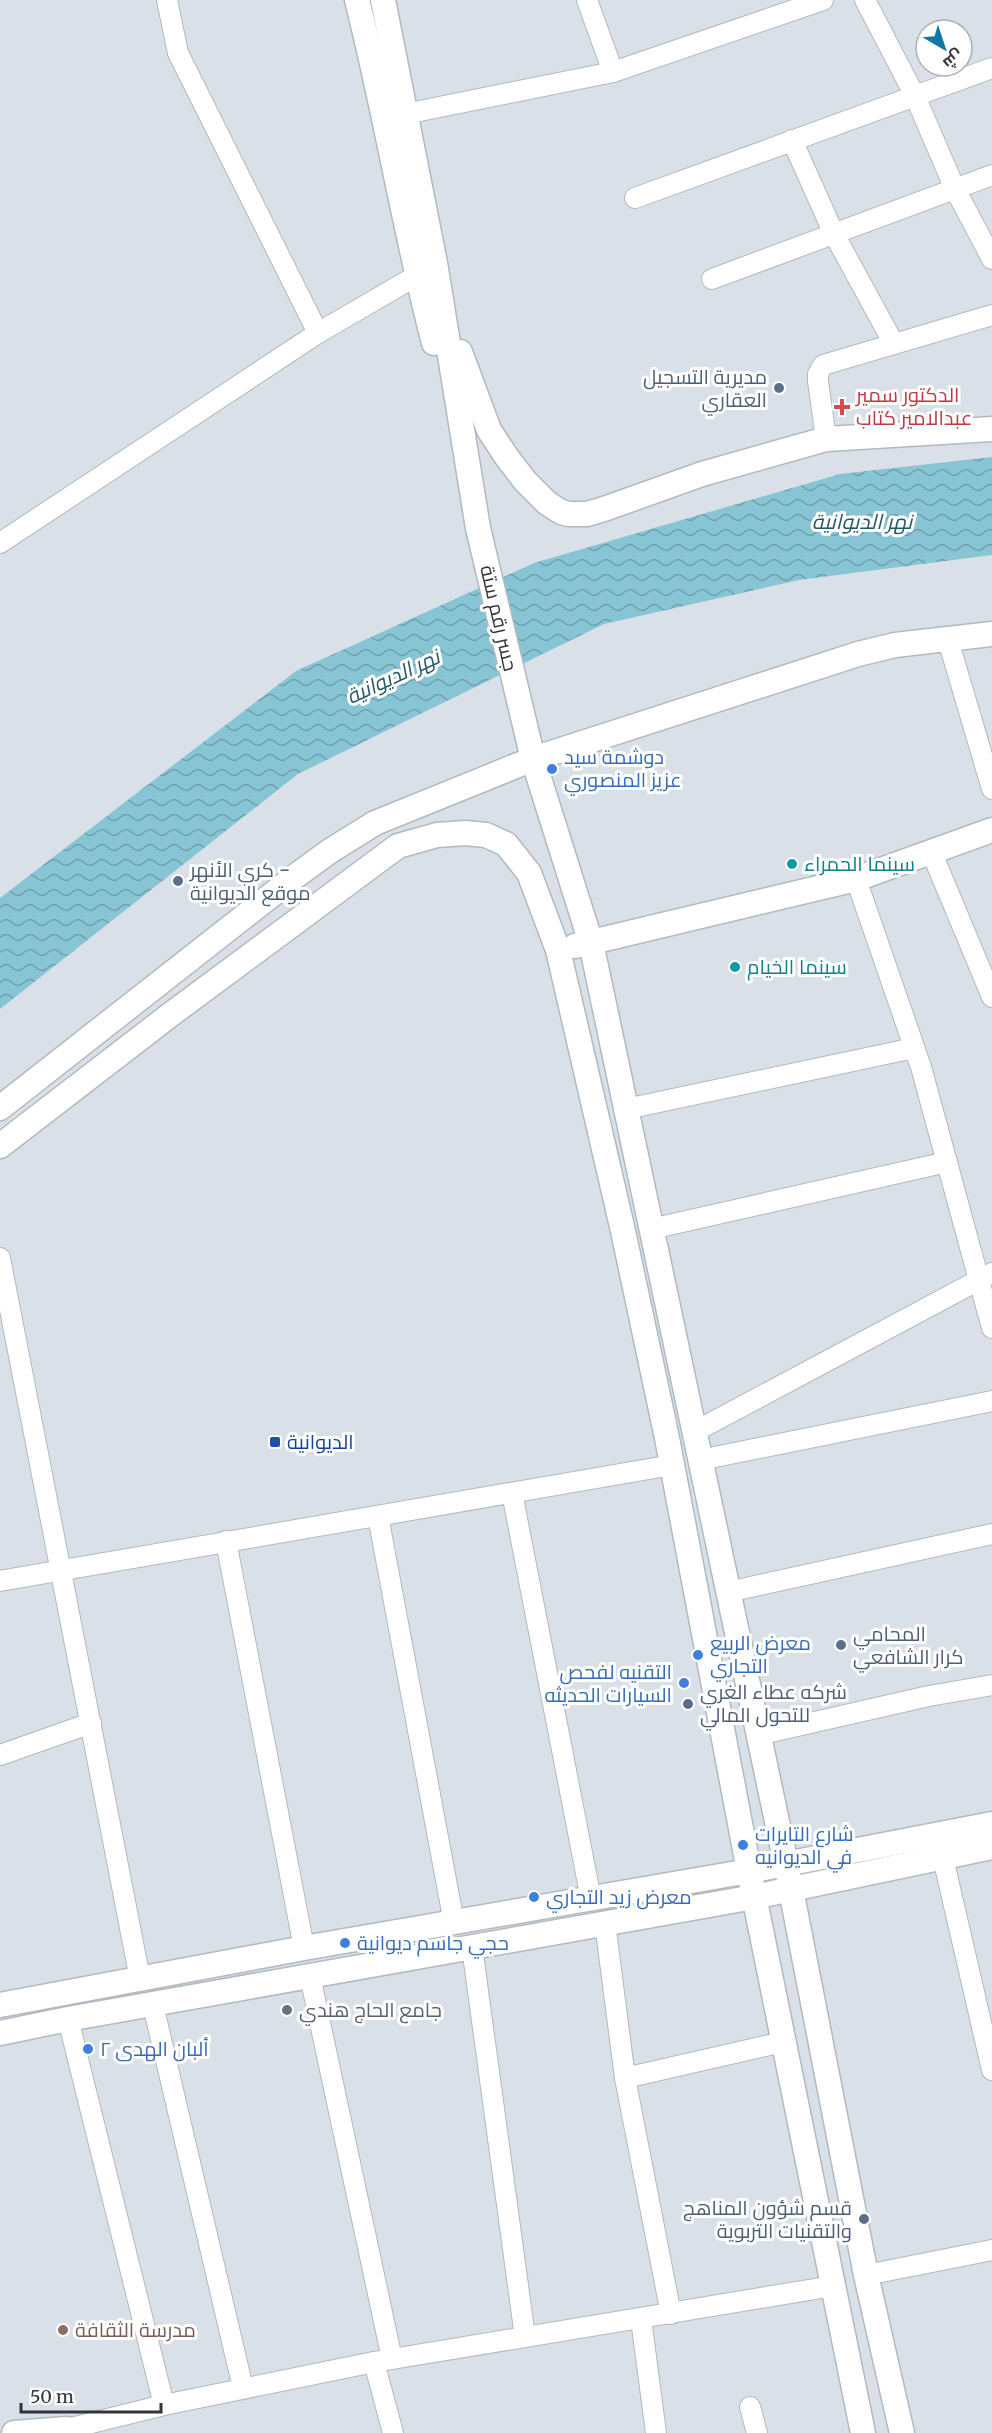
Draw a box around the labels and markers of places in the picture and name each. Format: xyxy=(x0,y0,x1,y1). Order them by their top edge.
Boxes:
place label: مديرية التسجيل العقاري xyxy=(643,364,767,416)
marker: مديرية التسجيل العقاري xyxy=(772,381,786,395)
place label: الدكتور سمير عبدالامير كتاب xyxy=(855,382,972,430)
marker: الدكتور سمير عبدالامير كتاب xyxy=(833,398,851,416)
place label: دوشمة سيد عزيز المنصوري xyxy=(564,744,682,796)
marker: دوشمة سيد عزيز المنصوري xyxy=(545,762,559,776)
place label: سينما الحمراء xyxy=(804,851,915,876)
place label: كري الأنهر - موقع الديوانية xyxy=(189,857,311,907)
marker: سينما الحمراء xyxy=(785,857,799,871)
marker: كري الأنهر - موقع الديوانية xyxy=(171,874,185,888)
place label: سينما الخيام xyxy=(747,954,847,981)
marker: سينما الخيام xyxy=(728,960,742,974)
place label: الديوانية xyxy=(287,1429,354,1454)
marker: الديوانية xyxy=(268,1435,282,1449)
place label: المحامي كرار الشافعي xyxy=(853,1621,963,1673)
place label: معرض الربيع التجاري xyxy=(710,1630,811,1682)
marker: المحامي كرار الشافعي xyxy=(834,1638,848,1652)
marker: معرض الربيع التجاري xyxy=(691,1648,705,1662)
place label: التقنيه لفحص السيارات الحديثه xyxy=(545,1659,672,1707)
marker: التقنيه لفحص السيارات الحديثه xyxy=(677,1676,691,1690)
place label: شركه عطاء الغري للتحول المالي xyxy=(700,1679,847,1731)
marker: شركه عطاء الغري للتحول المالي xyxy=(681,1697,695,1711)
place label: شارع التايرات في الديوانيه xyxy=(755,1821,854,1873)
marker: شارع التايرات في الديوانيه xyxy=(736,1838,750,1852)
place label: معرض زيد التجاري xyxy=(546,1884,692,1913)
marker: معرض زيد التجاري xyxy=(527,1890,541,1904)
place label: حجي جاسم ديوانية xyxy=(357,1930,509,1959)
marker: حجي جاسم ديوانية xyxy=(338,1936,352,1950)
place label: جامع الحاج هندي xyxy=(299,1997,442,2026)
marker: جامع الحاج هندي xyxy=(280,2003,294,2017)
place label: ألبان الهدى ٢ xyxy=(100,2036,209,2062)
marker: ألبان الهدى ٢ xyxy=(81,2042,95,2056)
place label: قسم شؤون المناهج والتقنيات التربوية xyxy=(683,2195,852,2243)
marker: قسم شؤون المناهج والتقنيات التربوية xyxy=(857,2212,871,2226)
place label: مدرسة الثقافة xyxy=(75,2317,196,2342)
marker: مدرسة الثقافة xyxy=(56,2323,70,2337)

